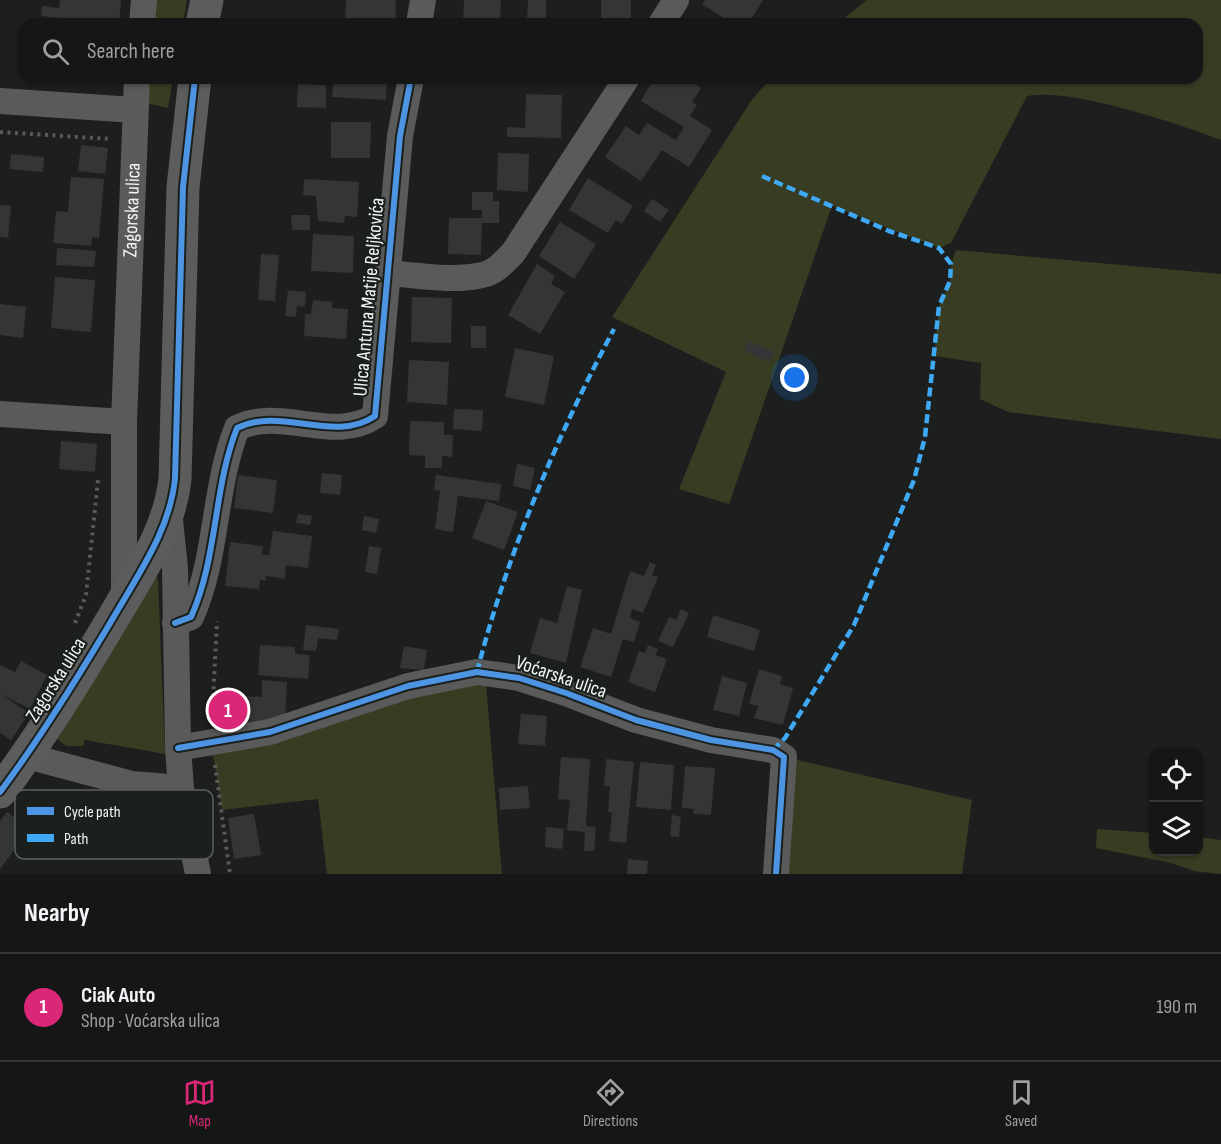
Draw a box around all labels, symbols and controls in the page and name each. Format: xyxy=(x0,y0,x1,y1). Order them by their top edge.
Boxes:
search box xyxy=(18,18,1203,84)
icon: search xyxy=(39,35,72,68)
text: Search here xyxy=(87,38,174,65)
street label: Zagorska ulica xyxy=(118,162,146,258)
street label: Ulica Antuna Matije Reljkovića xyxy=(348,197,390,397)
your location xyxy=(780,363,809,392)
street label: Zagorska ulica xyxy=(21,633,91,727)
street label: Voćarska ulica xyxy=(512,650,610,704)
pin: 1 xyxy=(208,688,248,732)
map controls xyxy=(1149,748,1203,856)
button: locate xyxy=(1149,748,1203,802)
legend xyxy=(15,790,213,859)
button: layers xyxy=(1149,802,1203,856)
text: Cycle path xyxy=(64,803,121,822)
text: Path xyxy=(64,830,88,849)
text: Nearby xyxy=(24,898,90,929)
text: Ciak Auto xyxy=(81,982,155,1009)
text: 1 xyxy=(40,995,47,1019)
text: 190 m xyxy=(1156,995,1197,1019)
text: Shop · Voćarska ulica xyxy=(81,1009,220,1033)
tab: Map xyxy=(183,1076,216,1131)
tab: Directions xyxy=(583,1076,638,1131)
tab: Saved xyxy=(1005,1076,1038,1131)

